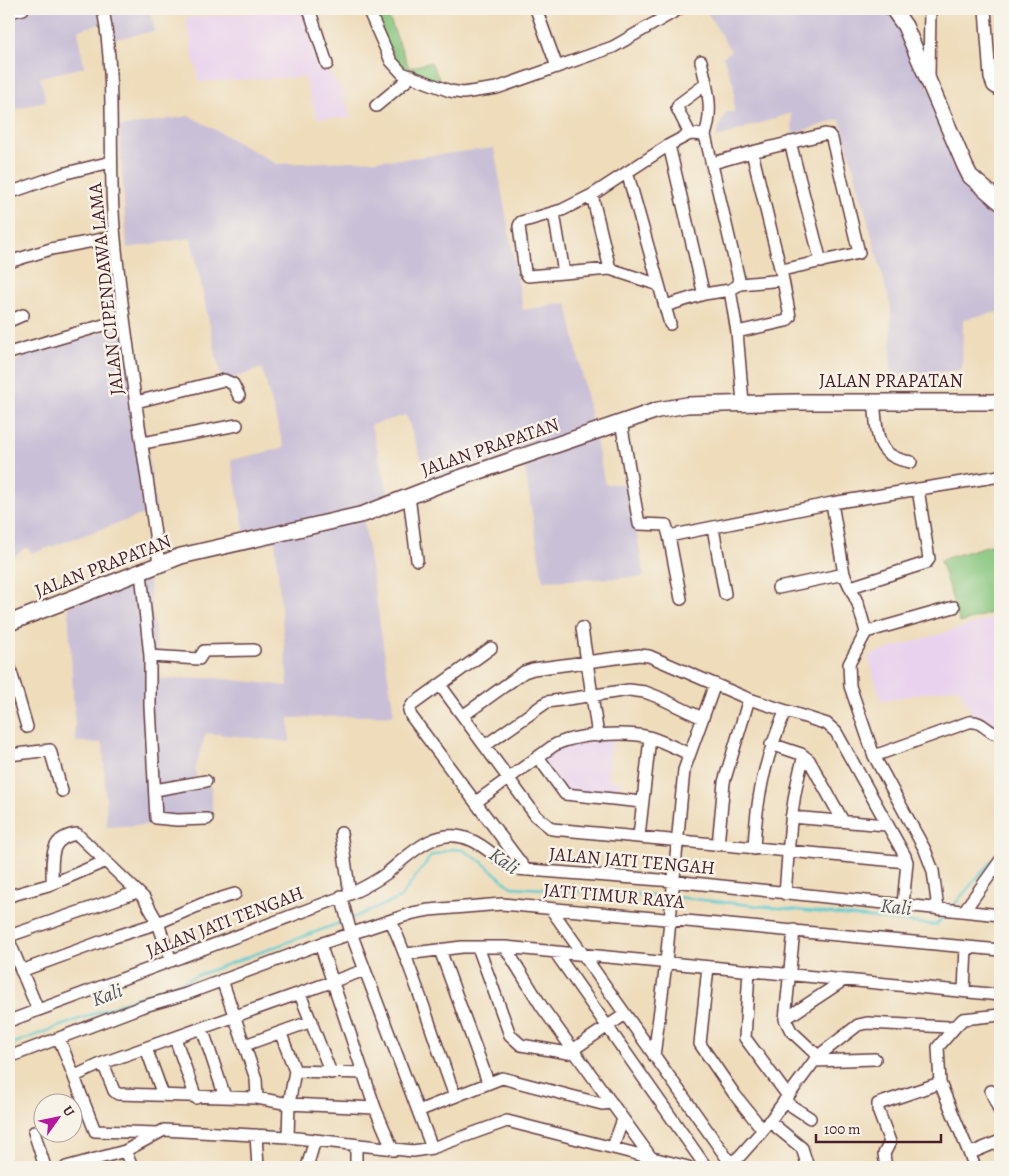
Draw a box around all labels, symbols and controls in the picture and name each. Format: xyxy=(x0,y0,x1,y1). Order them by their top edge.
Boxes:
street label: JALAN CIPENDAWA LAMA xyxy=(82,181,130,397)
street label: JALAN PRAPATAN xyxy=(819,368,963,394)
street label: JALAN PRAPATAN xyxy=(418,411,563,483)
street label: JALAN PRAPATAN xyxy=(31,528,175,604)
water label: Kali xyxy=(484,841,524,881)
street label: JALAN JATI TENGAH xyxy=(548,841,716,881)
street label: JATI TIMUR RAYA xyxy=(542,877,687,915)
street label: JALAN JATI TENGAH xyxy=(143,880,307,964)
water label: Kali xyxy=(879,892,913,922)
water label: Kali xyxy=(88,977,126,1013)
north arrow xyxy=(32,1094,82,1144)
text: U xyxy=(58,1102,79,1120)
scale bar xyxy=(816,1111,942,1143)
text: 100 m xyxy=(824,1119,861,1139)

